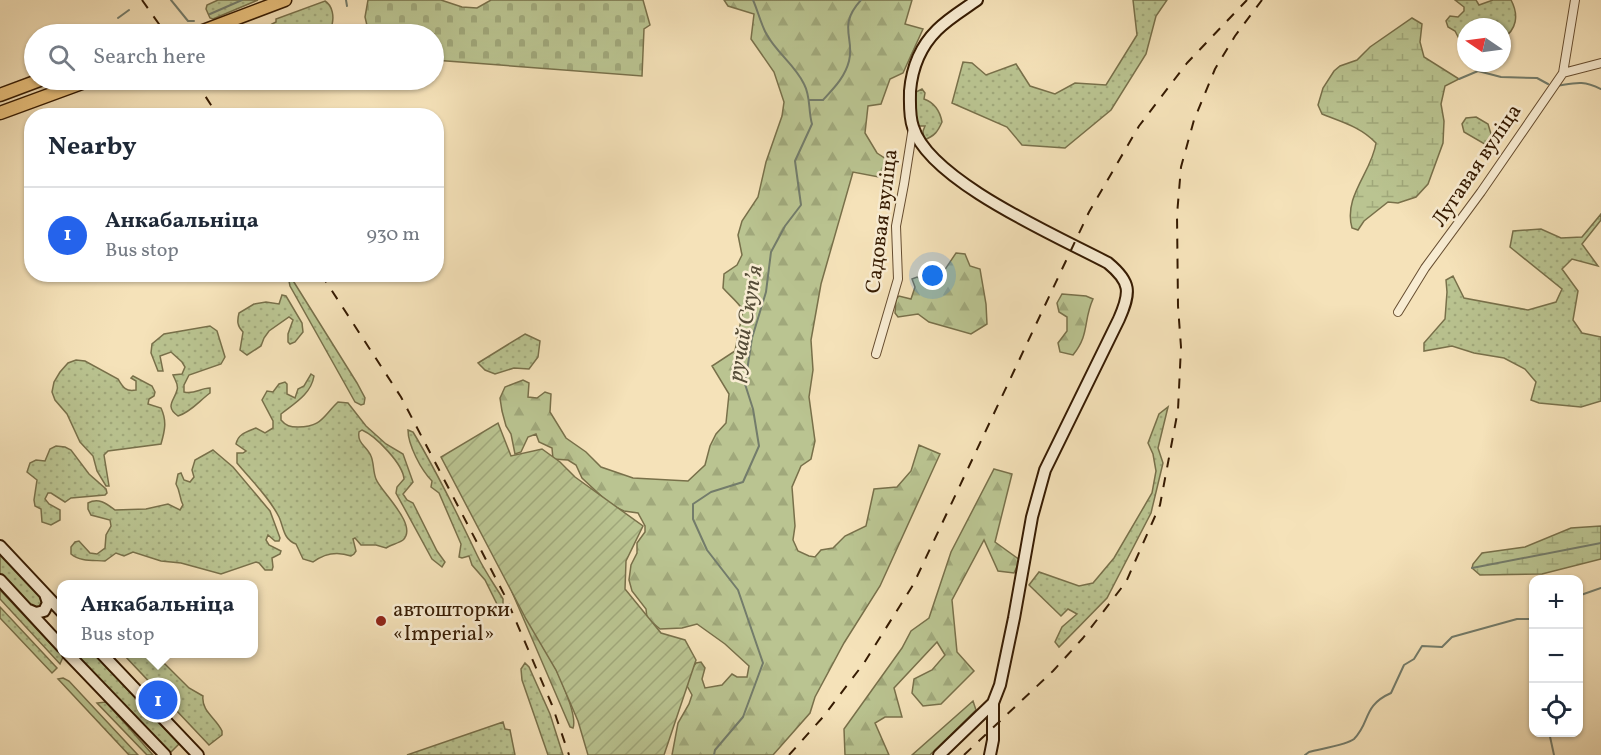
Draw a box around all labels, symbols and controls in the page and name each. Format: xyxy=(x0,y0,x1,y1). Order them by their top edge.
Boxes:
north arrow xyxy=(1457,18,1511,72)
search box xyxy=(24,24,444,90)
icon: search xyxy=(45,41,78,74)
text: Search here xyxy=(93,42,206,73)
street label: Лугавая вуліца xyxy=(1425,99,1529,233)
text: Nearby xyxy=(48,129,137,165)
street label: Садовая вуліца xyxy=(859,147,906,295)
text: Анкабальніца xyxy=(105,206,259,237)
text: 1 xyxy=(63,221,72,249)
text: 930 m xyxy=(366,221,420,249)
text: Bus stop xyxy=(105,237,179,265)
your location xyxy=(918,261,947,290)
water label: ручай Скупʼя xyxy=(721,263,772,384)
map controls xyxy=(1529,575,1583,737)
button: + xyxy=(1529,575,1583,629)
popup xyxy=(57,580,258,658)
text: Анкабальніца xyxy=(81,590,234,621)
place label: автошторки «Imperial» xyxy=(393,596,510,649)
marker: автошторки «Imperial» xyxy=(374,614,388,628)
text: Bus stop xyxy=(81,621,154,649)
button: − xyxy=(1529,629,1583,683)
pin: 1 xyxy=(138,678,178,722)
button: locate xyxy=(1529,683,1583,737)

